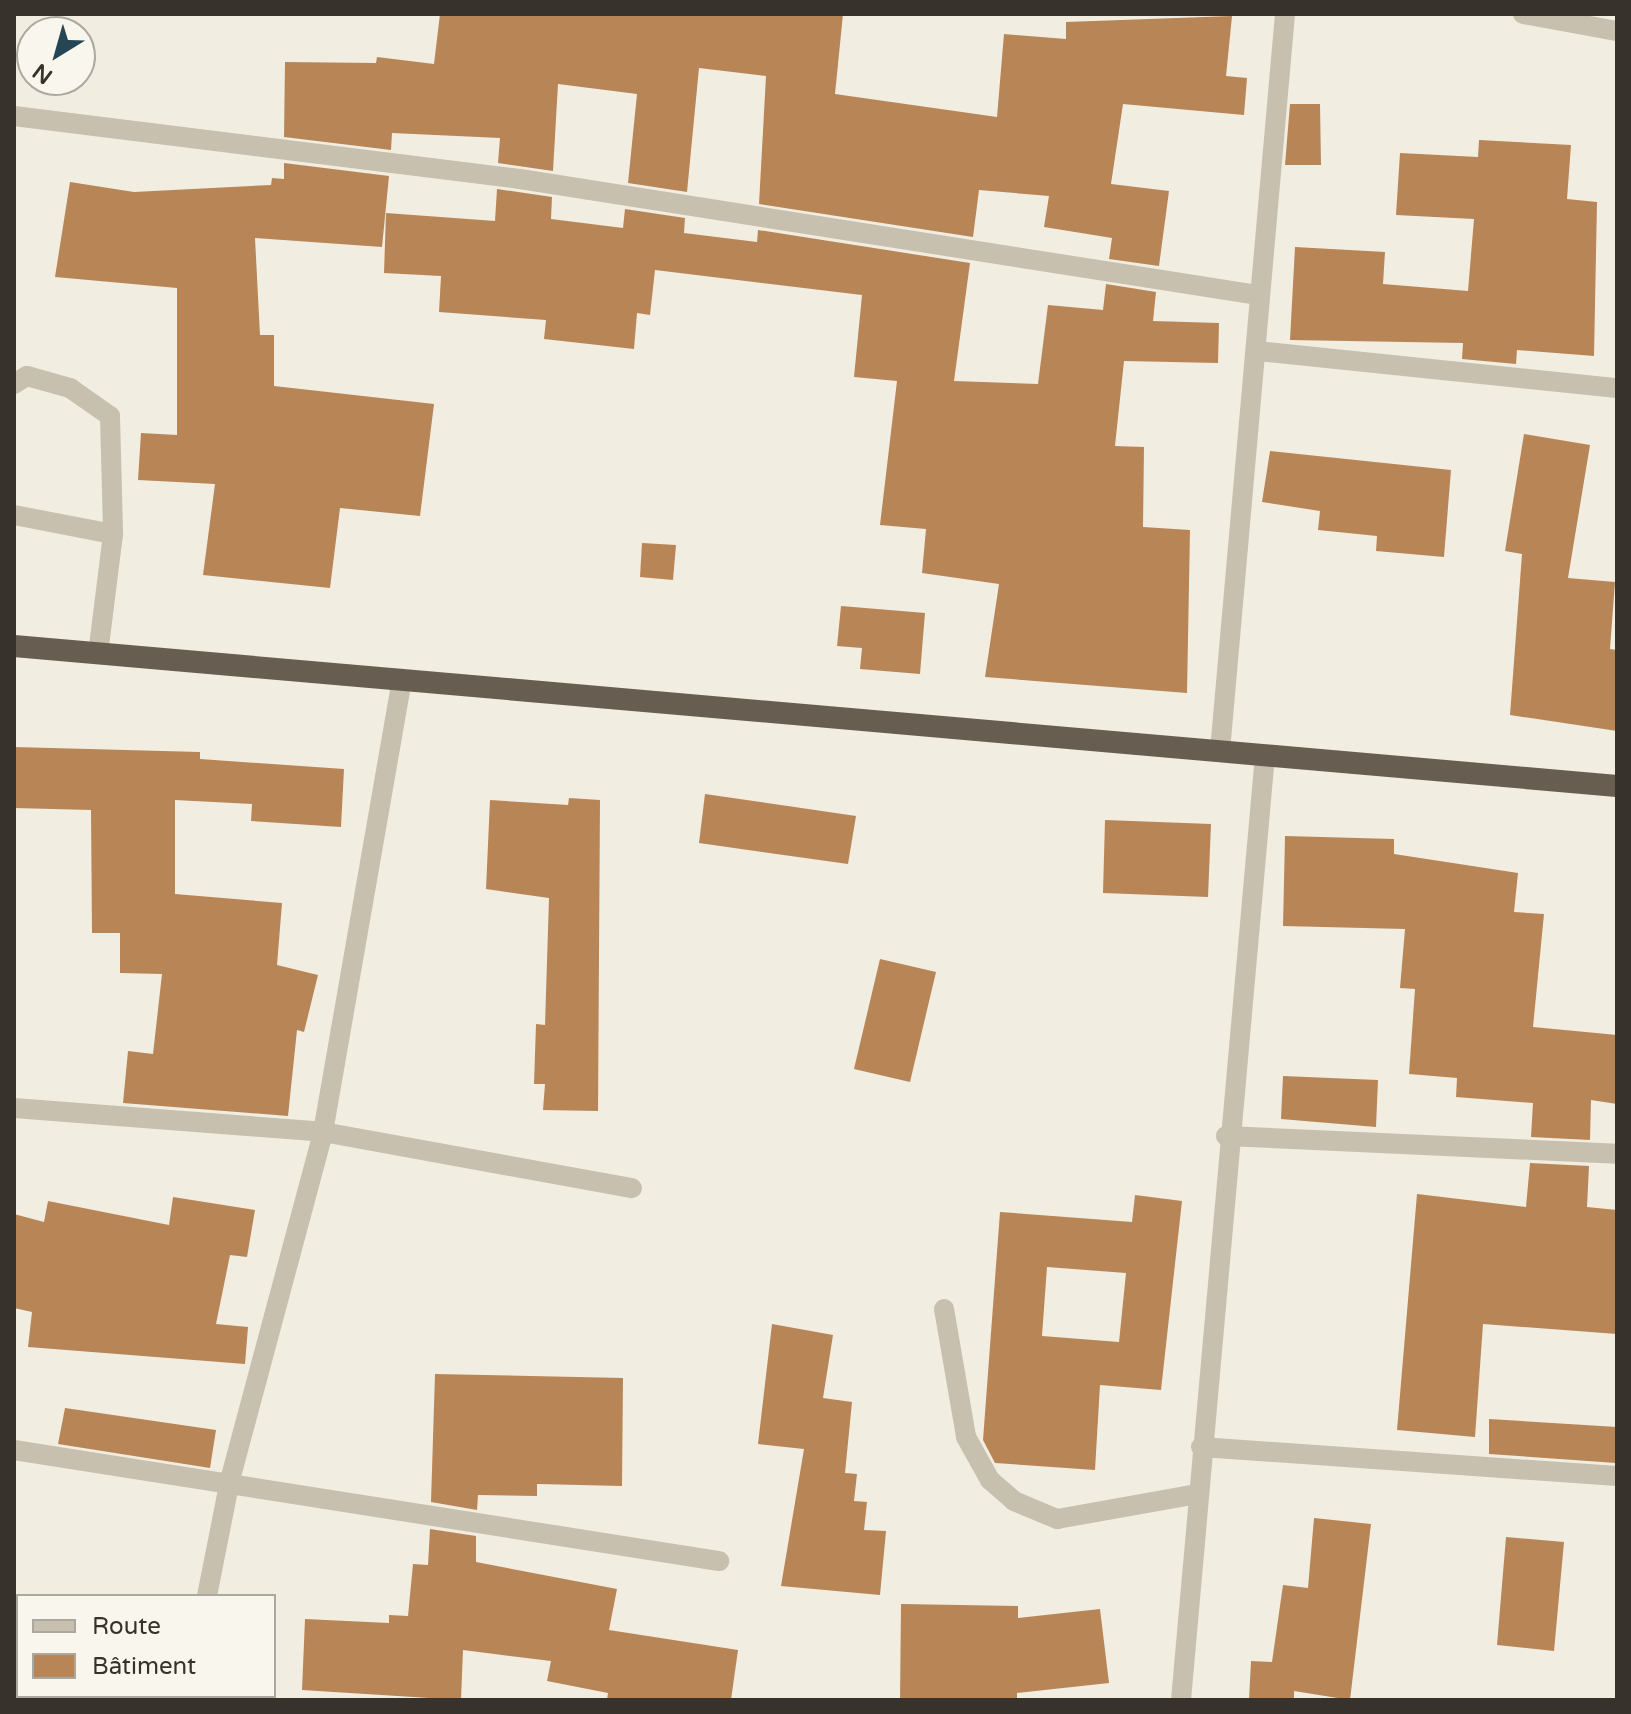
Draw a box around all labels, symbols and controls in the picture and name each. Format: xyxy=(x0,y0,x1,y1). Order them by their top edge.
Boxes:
north arrow xyxy=(16,16,96,96)
text: N xyxy=(28,58,58,89)
legend xyxy=(16,1594,276,1698)
text: Route xyxy=(92,1612,161,1641)
text: Bâtiment xyxy=(92,1652,196,1681)

